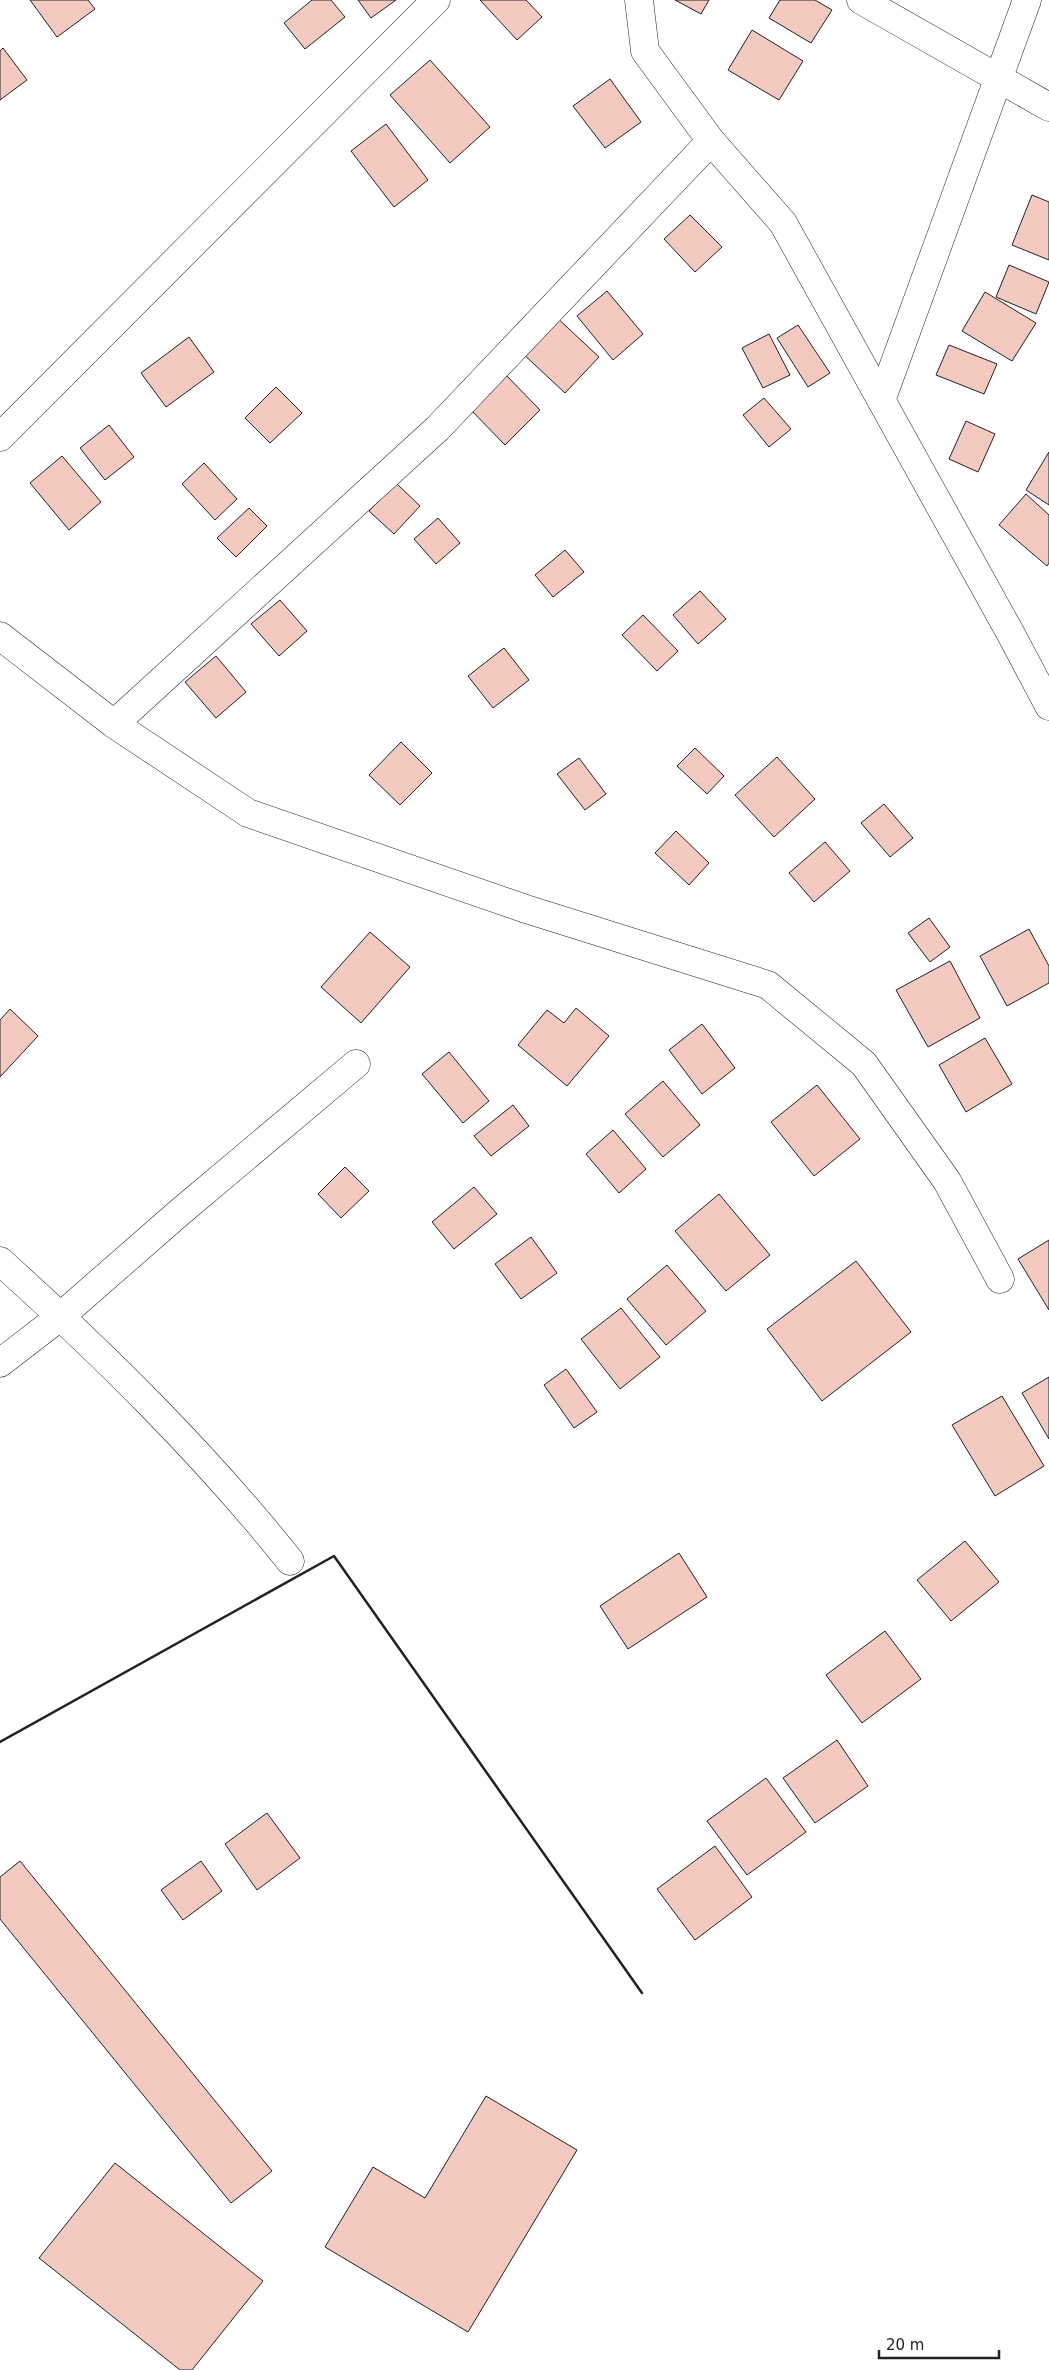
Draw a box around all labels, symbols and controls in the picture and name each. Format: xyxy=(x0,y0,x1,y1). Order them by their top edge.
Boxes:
scale bar xyxy=(879,2328,999,2360)
text: 20 m xyxy=(886,2336,924,2354)

